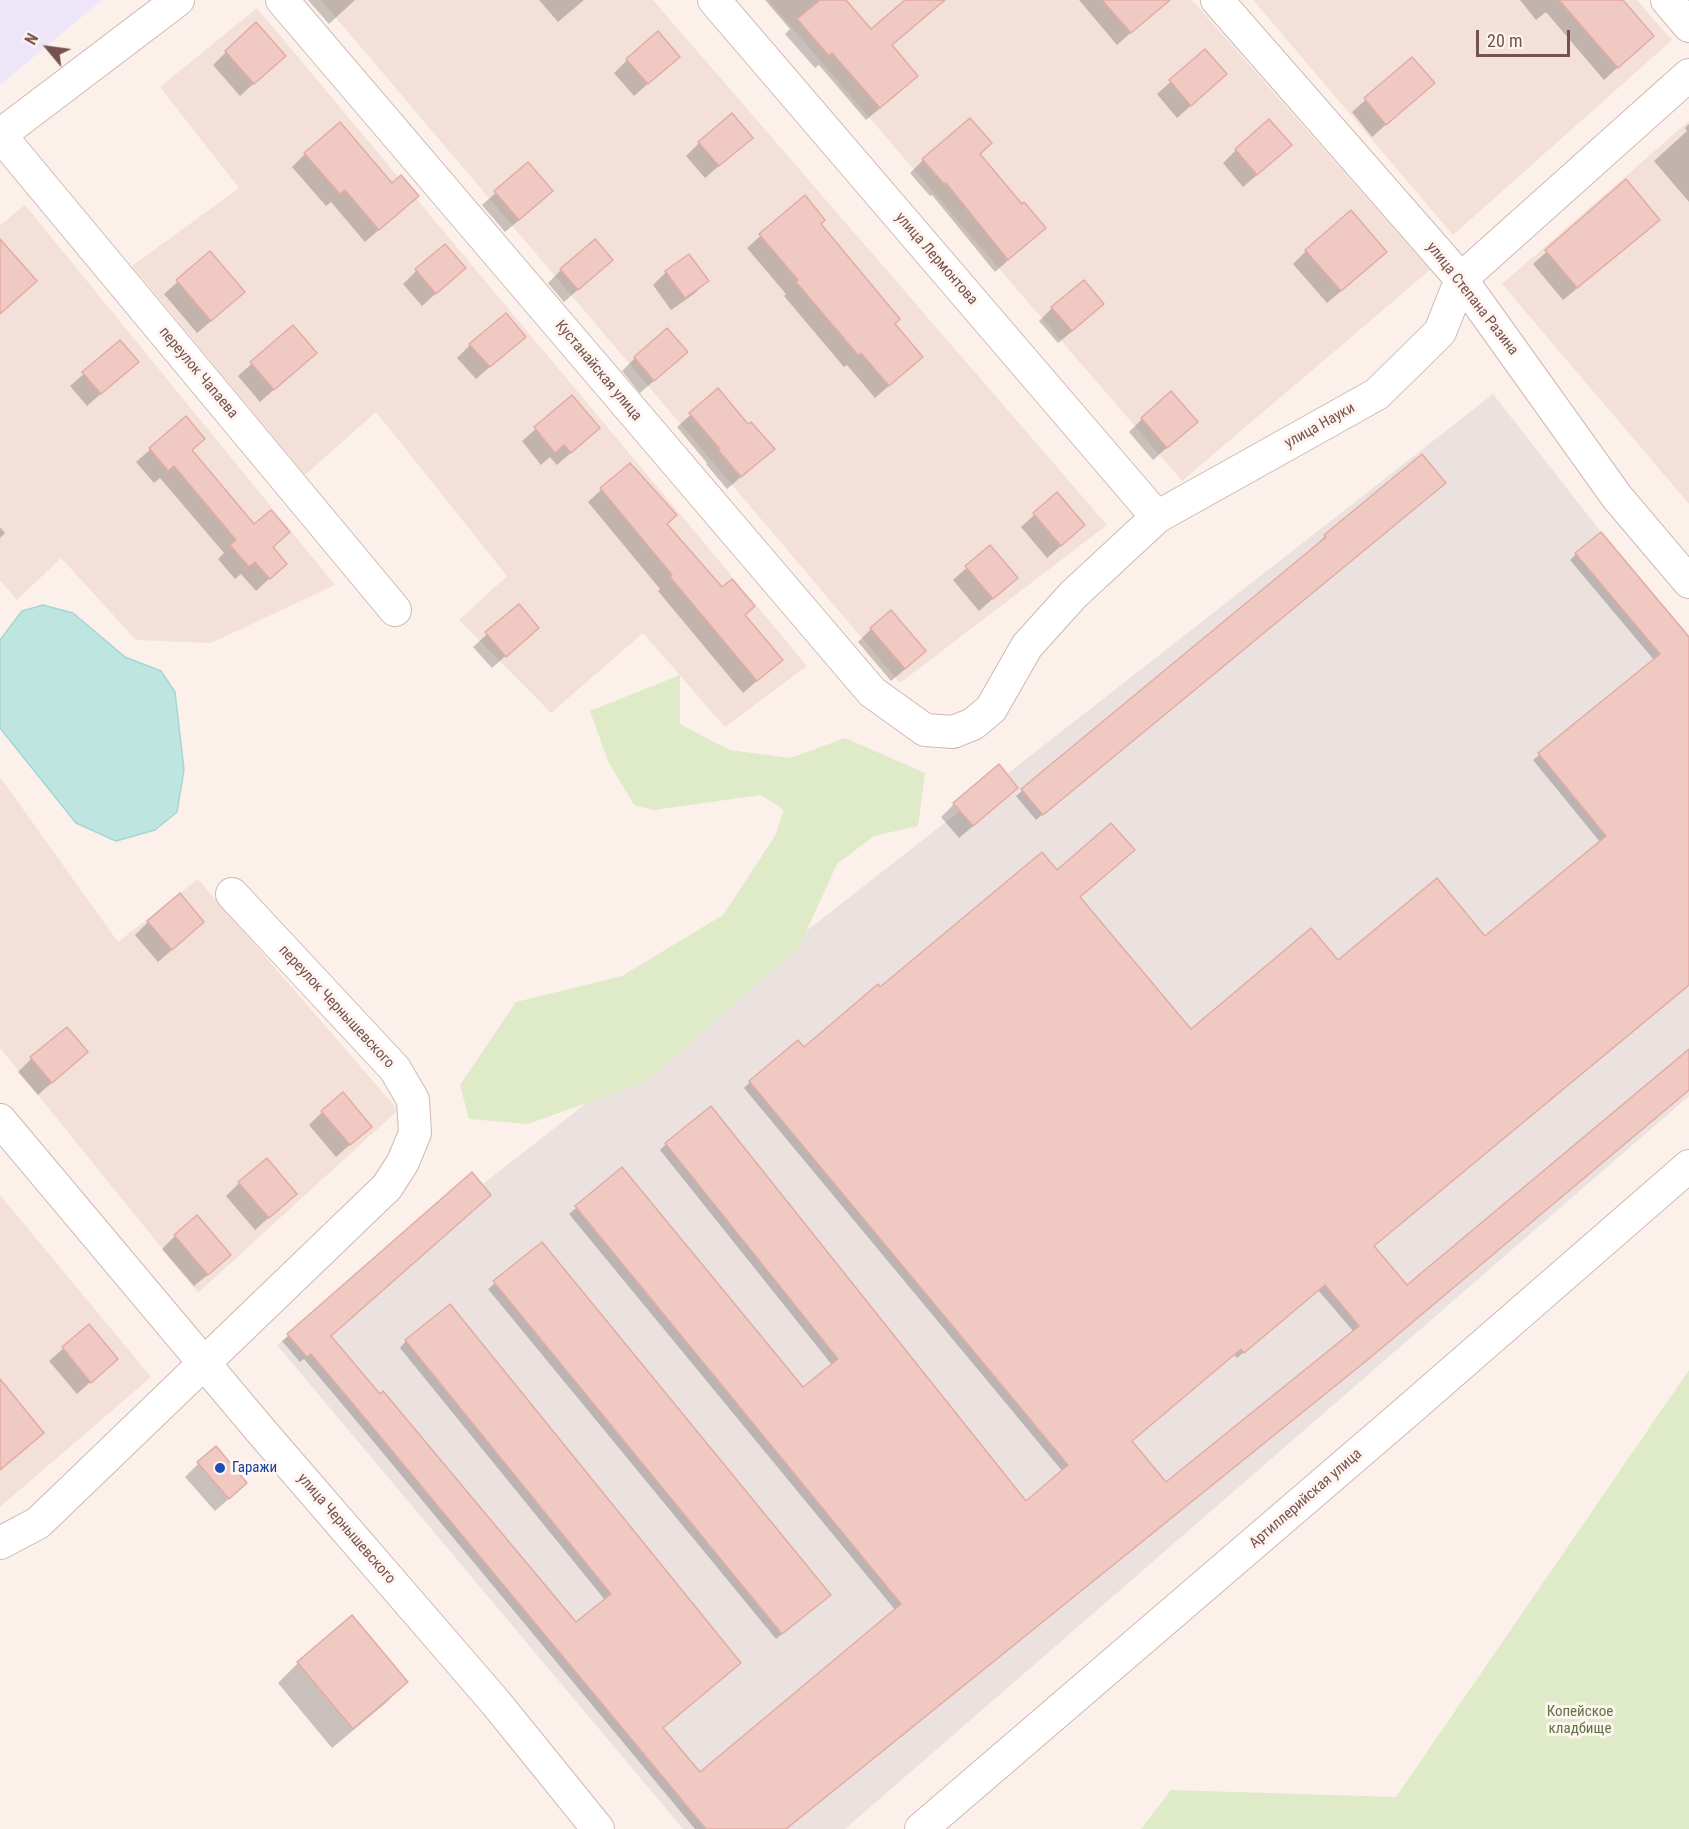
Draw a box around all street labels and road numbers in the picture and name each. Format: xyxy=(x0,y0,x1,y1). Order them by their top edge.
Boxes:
street label: улица Лермонтова xyxy=(891,209,981,309)
street label: улица Степана Разина xyxy=(1422,239,1522,359)
street label: Кустанайская улица xyxy=(551,317,645,425)
street label: переулок Чапаева xyxy=(155,324,241,422)
street label: улица Науки xyxy=(1282,399,1358,453)
street label: переулок Чернышевского xyxy=(274,942,398,1072)
street label: Артиллерийская улица xyxy=(1246,1445,1366,1553)
street label: улица Чернышевского xyxy=(293,1470,399,1588)

